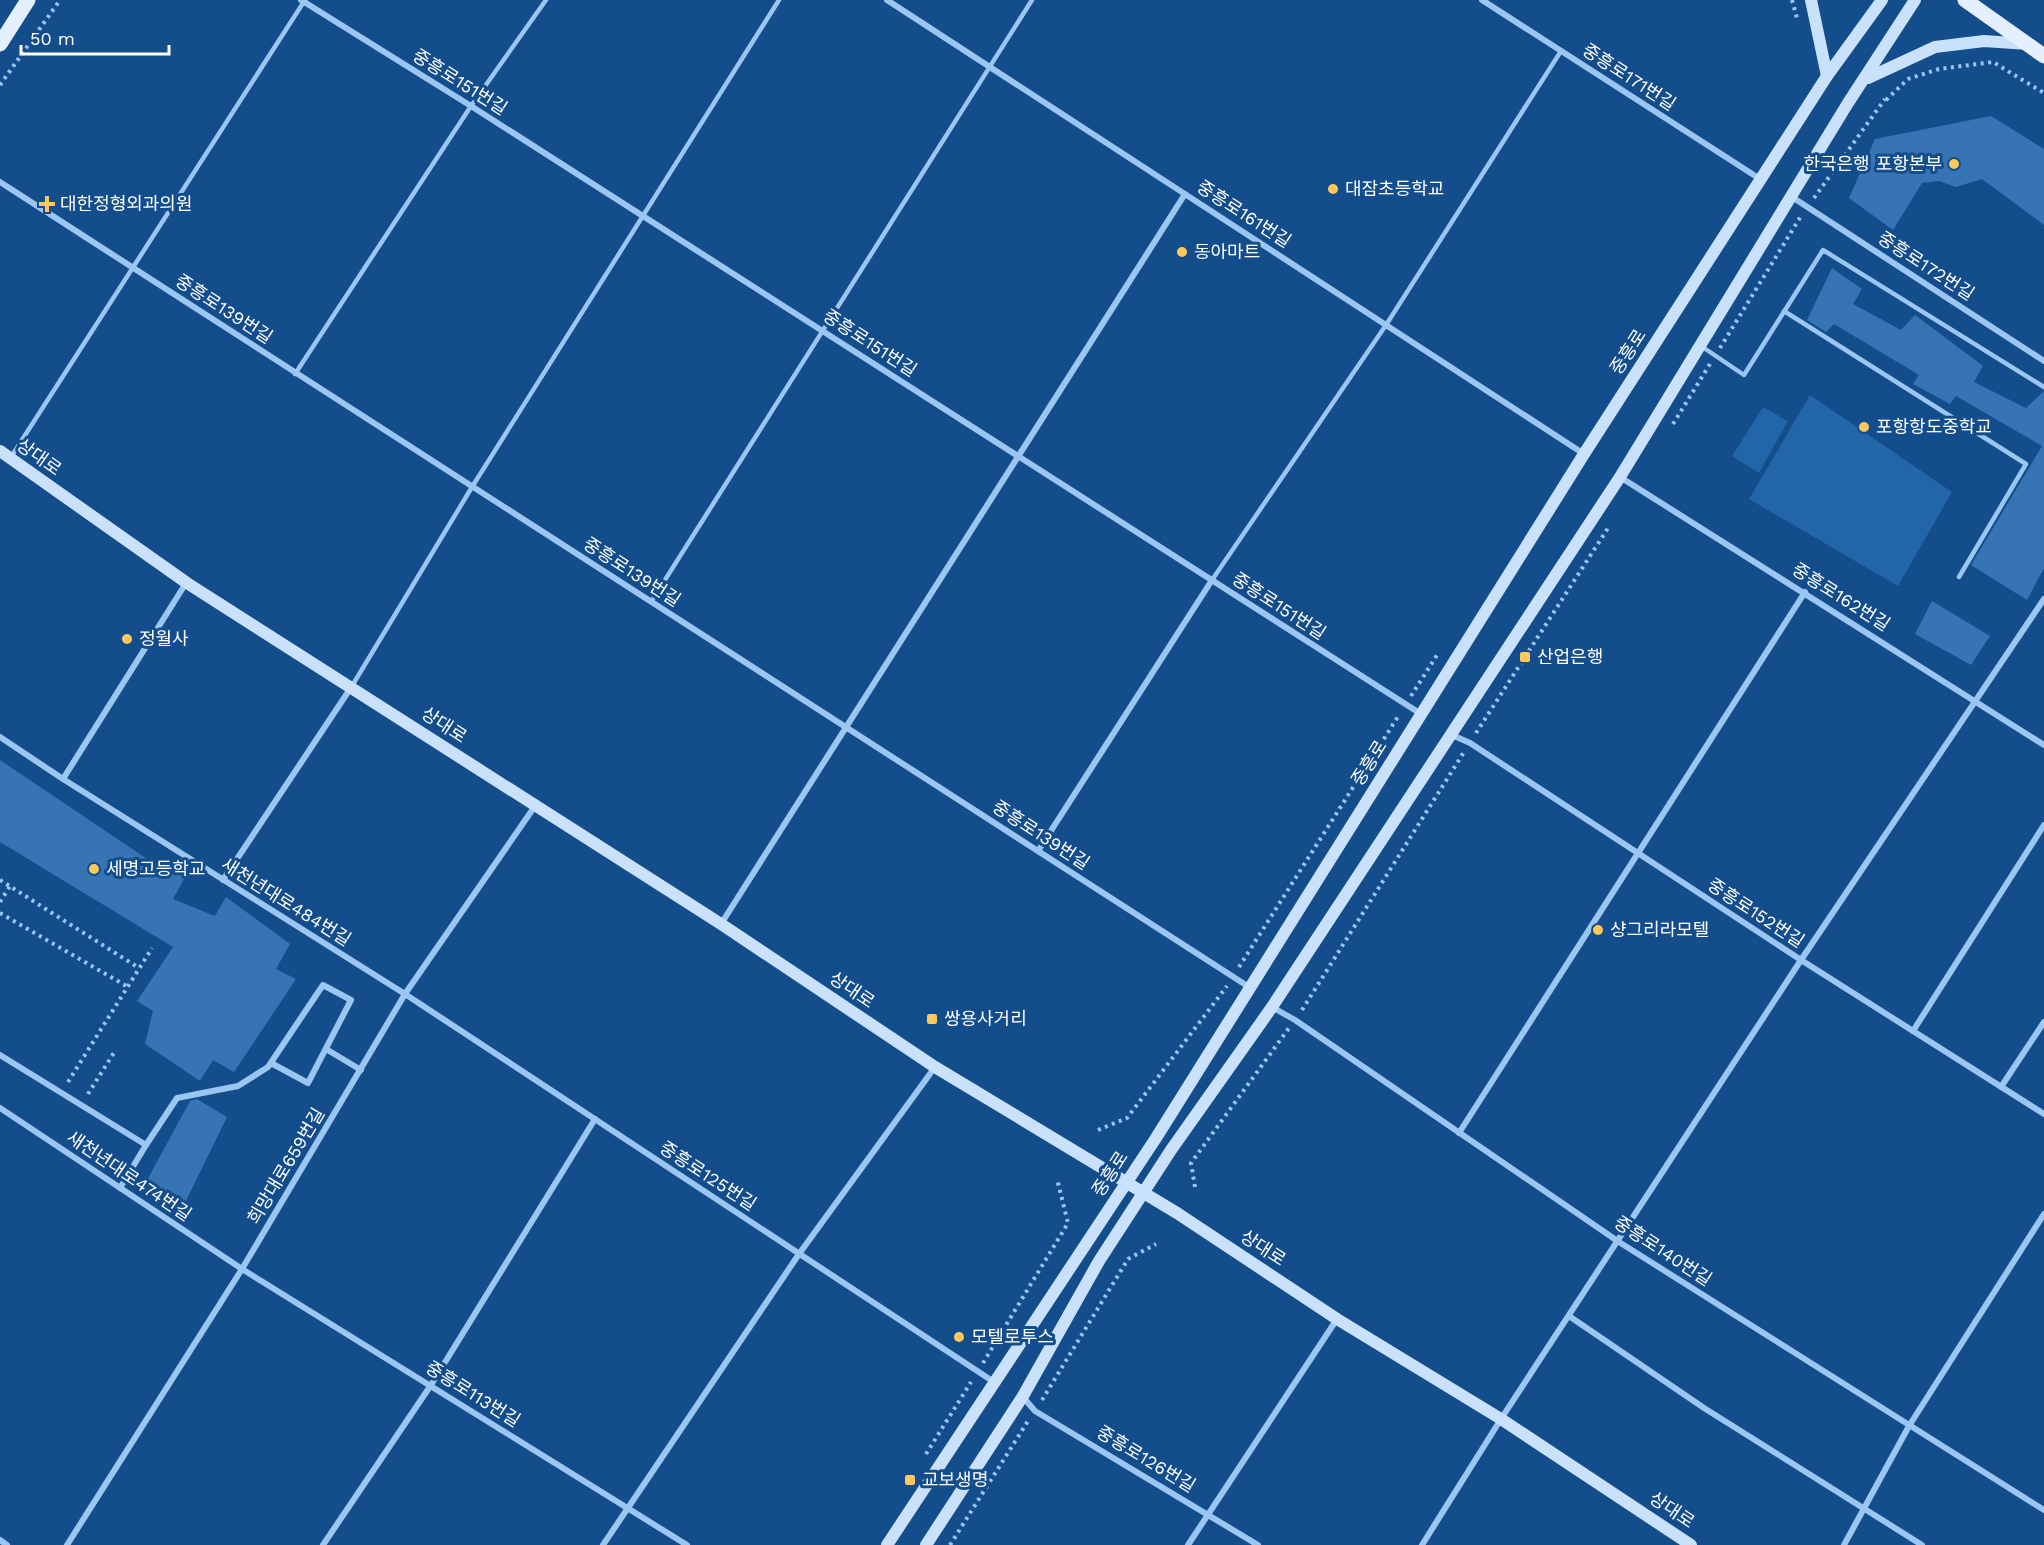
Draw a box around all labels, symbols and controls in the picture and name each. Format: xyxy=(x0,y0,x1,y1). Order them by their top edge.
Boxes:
scale bar xyxy=(21,18,170,56)
text: 50 m xyxy=(30,28,75,49)
street label: 중흥로171번길 xyxy=(1579,39,1680,115)
street label: 중흥로151번길 xyxy=(409,44,511,119)
place label: 한국은행 포항본부 xyxy=(1803,153,1942,174)
marker: 한국은행 포항본부 xyxy=(1947,157,1961,171)
street label: 중흥로161번길 xyxy=(1193,175,1295,252)
place label: 대잠초등학교 xyxy=(1345,178,1444,199)
marker: 대잠초등학교 xyxy=(1326,182,1340,196)
place label: 대한정형외과의원 xyxy=(60,193,192,214)
marker: 대한정형외과의원 xyxy=(38,195,56,213)
street label: 중흥로172번길 xyxy=(1874,227,1978,304)
place label: 동아마트 xyxy=(1194,241,1260,262)
marker: 동아마트 xyxy=(1175,245,1189,259)
street label: 중흥로139번길 xyxy=(172,269,277,348)
street label: 중흥로151번길 xyxy=(820,305,921,381)
street label: 중흥로 xyxy=(1605,325,1650,378)
place label: 포항항도중학교 xyxy=(1876,416,1992,437)
marker: 포항항도중학교 xyxy=(1857,420,1871,434)
street label: 상대로 xyxy=(13,434,66,479)
street label: 중흥로139번길 xyxy=(580,532,685,611)
street label: 중흥로162번길 xyxy=(1789,558,1894,635)
street label: 중흥로151번길 xyxy=(1229,568,1330,644)
place label: 정월사 xyxy=(139,628,189,649)
marker: 정월사 xyxy=(120,632,134,646)
place label: 산업은행 xyxy=(1537,646,1603,667)
marker: 산업은행 xyxy=(1518,650,1532,664)
street label: 상대로 xyxy=(418,702,471,747)
street label: 중흥로 xyxy=(1347,736,1391,789)
street label: 중흥로139번길 xyxy=(989,795,1094,874)
street label: 새천년대로484번길 xyxy=(218,853,355,950)
place label: 세명고등학교 xyxy=(106,858,205,879)
marker: 세명고등학교 xyxy=(87,862,101,876)
street label: 중흥로152번길 xyxy=(1704,874,1808,952)
place label: 샹그리라모텔 xyxy=(1610,919,1709,940)
marker: 샹그리라모텔 xyxy=(1591,923,1605,937)
street label: 상대로 xyxy=(826,967,879,1012)
place label: 쌍용사거리 xyxy=(944,1008,1027,1029)
marker: 쌍용사거리 xyxy=(925,1012,939,1026)
street label: 희망대로659번길 xyxy=(243,1104,329,1228)
street label: 새천년대로474번길 xyxy=(63,1126,196,1225)
street label: 중흥로125번길 xyxy=(656,1137,760,1215)
street label: 중흥로 xyxy=(1087,1147,1132,1200)
street label: 중흥로140번길 xyxy=(1611,1211,1716,1290)
street label: 상대로 xyxy=(1237,1225,1290,1270)
place label: 모텔로투스 xyxy=(971,1326,1054,1347)
marker: 모텔로투스 xyxy=(952,1330,966,1344)
street label: 중흥로113번길 xyxy=(422,1356,524,1431)
street label: 중흥로126번길 xyxy=(1093,1421,1199,1496)
place label: 교보생명 xyxy=(922,1469,988,1490)
marker: 교보생명 xyxy=(903,1473,917,1487)
street label: 상대로 xyxy=(1646,1487,1699,1532)

